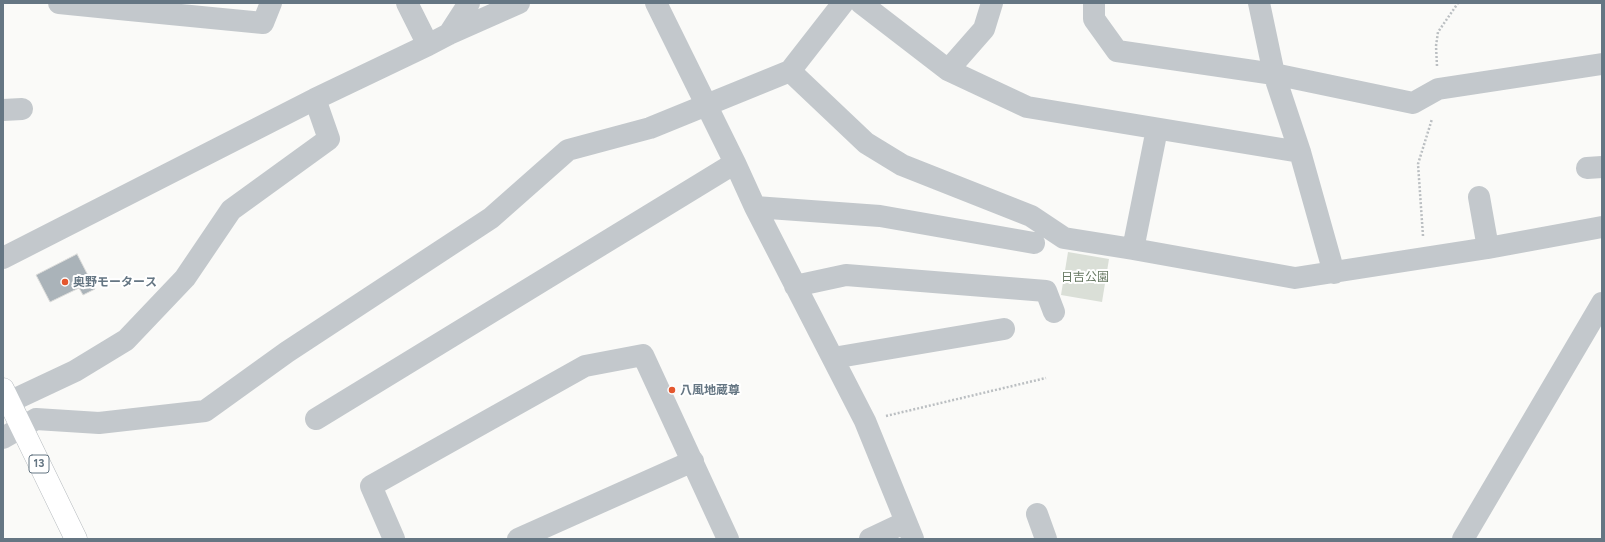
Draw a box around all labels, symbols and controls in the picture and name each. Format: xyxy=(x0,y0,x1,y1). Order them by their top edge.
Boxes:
park label: 日吉公園 xyxy=(1061,270,1109,284)
place label: 奥野モータース xyxy=(73,275,157,289)
marker: 奥野モータース xyxy=(60,277,70,287)
place label: 八風地蔵尊 xyxy=(680,383,740,397)
marker: 八風地蔵尊 xyxy=(667,385,677,395)
road number: 13 xyxy=(29,455,49,473)

